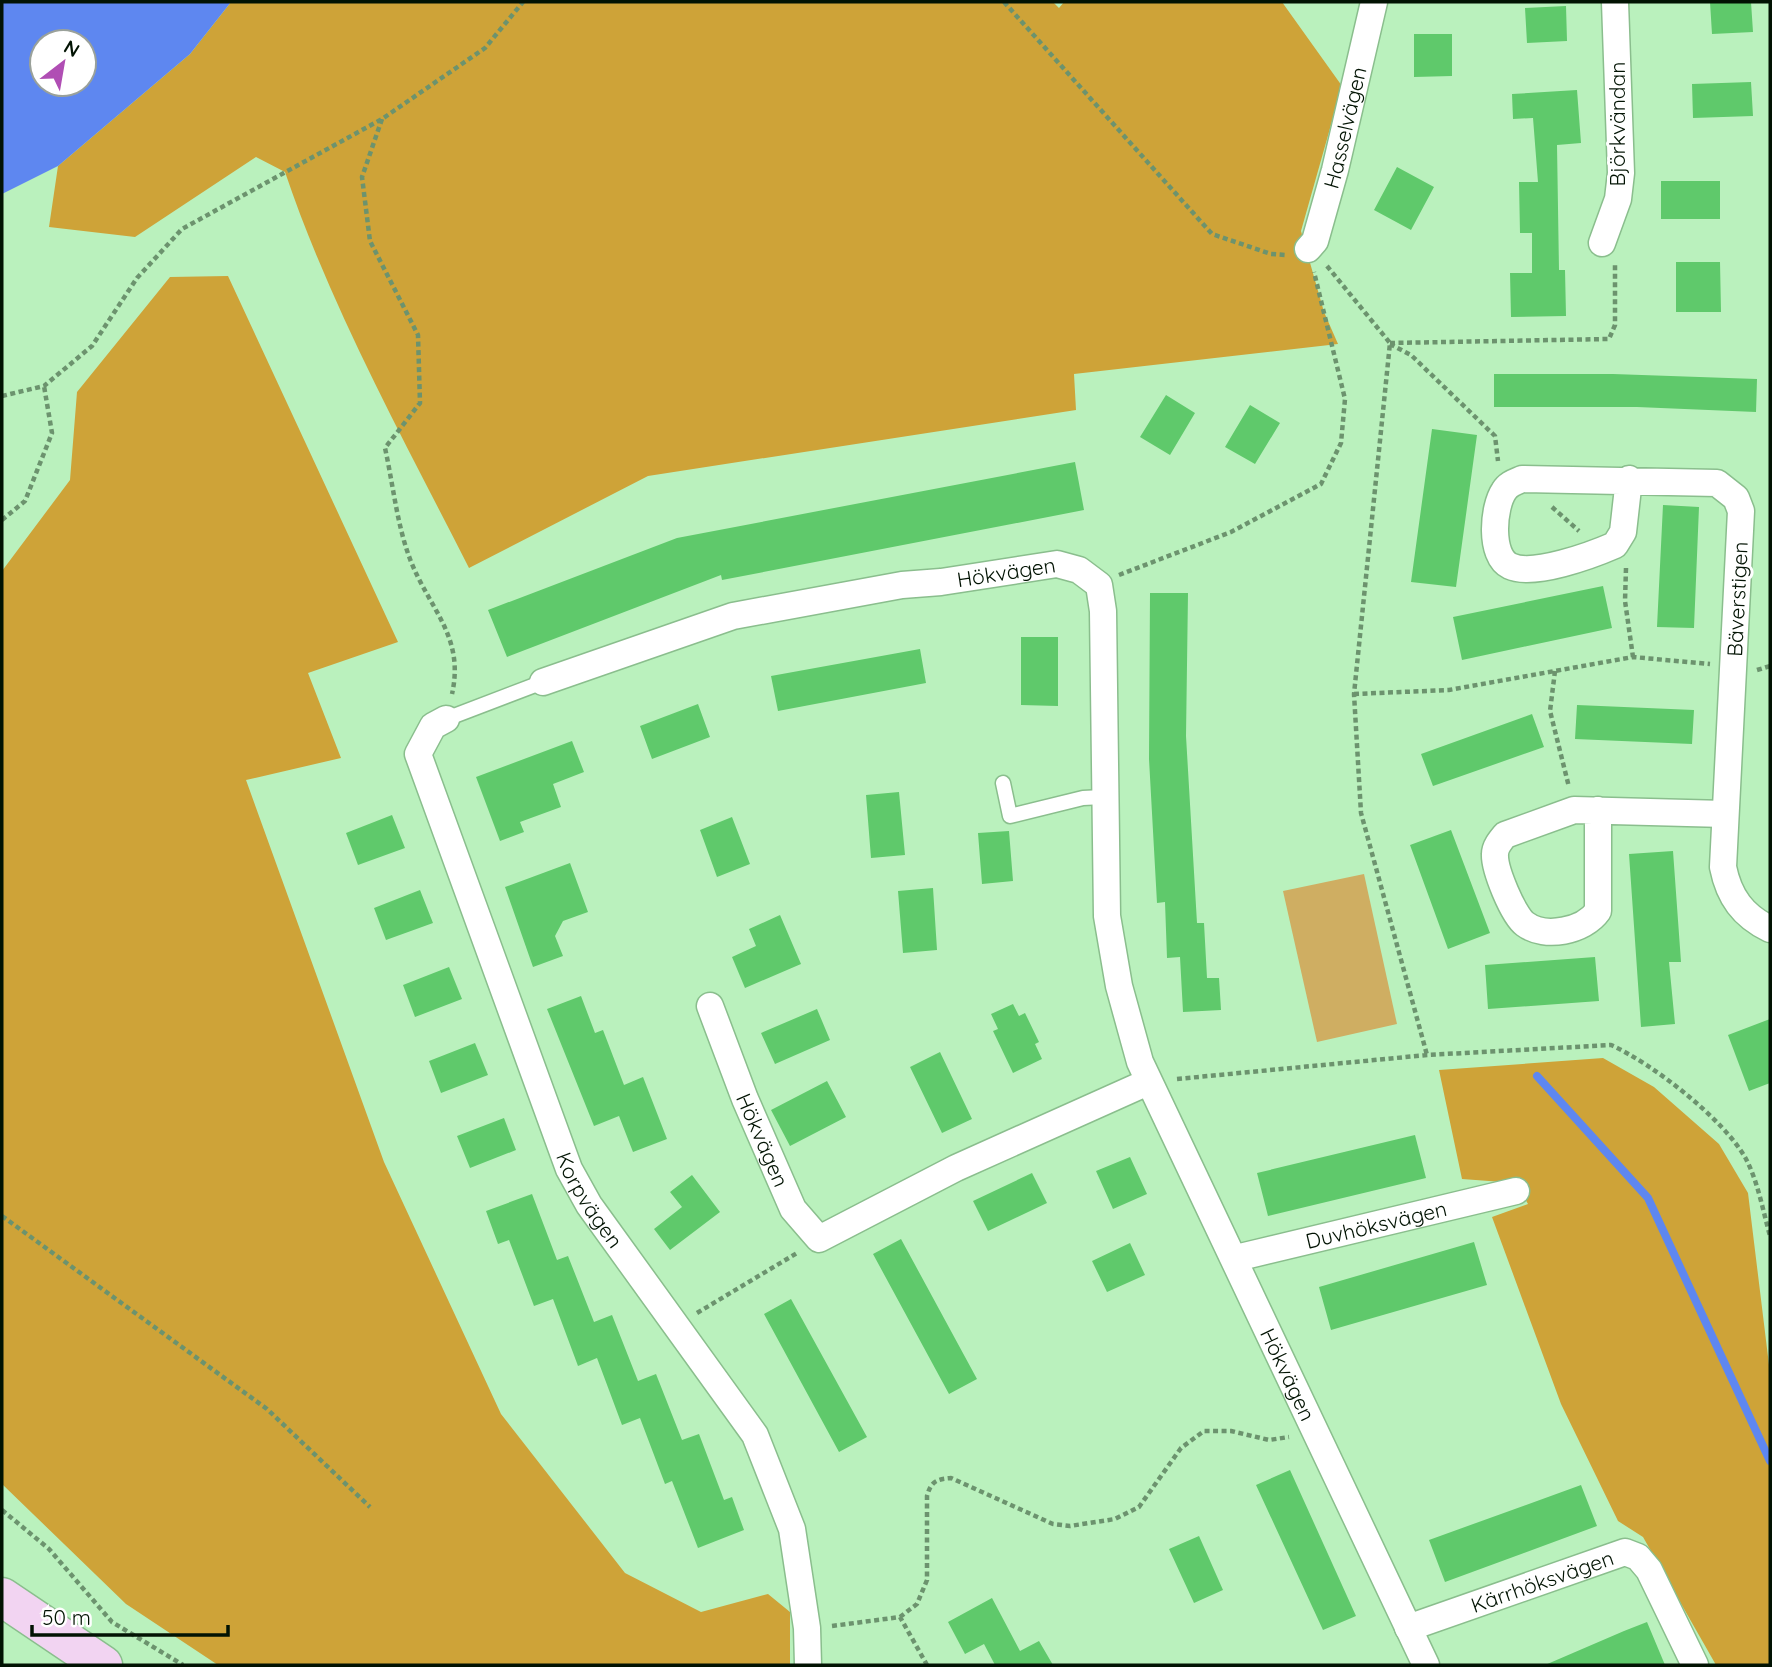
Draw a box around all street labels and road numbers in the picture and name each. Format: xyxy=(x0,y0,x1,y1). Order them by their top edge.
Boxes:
street label: Björkvändan xyxy=(1604,62,1630,186)
street label: Hasselvägen xyxy=(1317,64,1372,191)
street label: Bäverstigen xyxy=(1721,541,1753,657)
street label: Hökvägen xyxy=(955,551,1057,592)
street label: Hökvägen xyxy=(731,1089,795,1191)
street label: Korpvägen xyxy=(551,1149,629,1253)
street label: Duvhöksvägen xyxy=(1303,1195,1449,1254)
street label: Hökvägen xyxy=(1255,1324,1321,1425)
street label: Kärrhöksvägen xyxy=(1467,1544,1617,1618)

